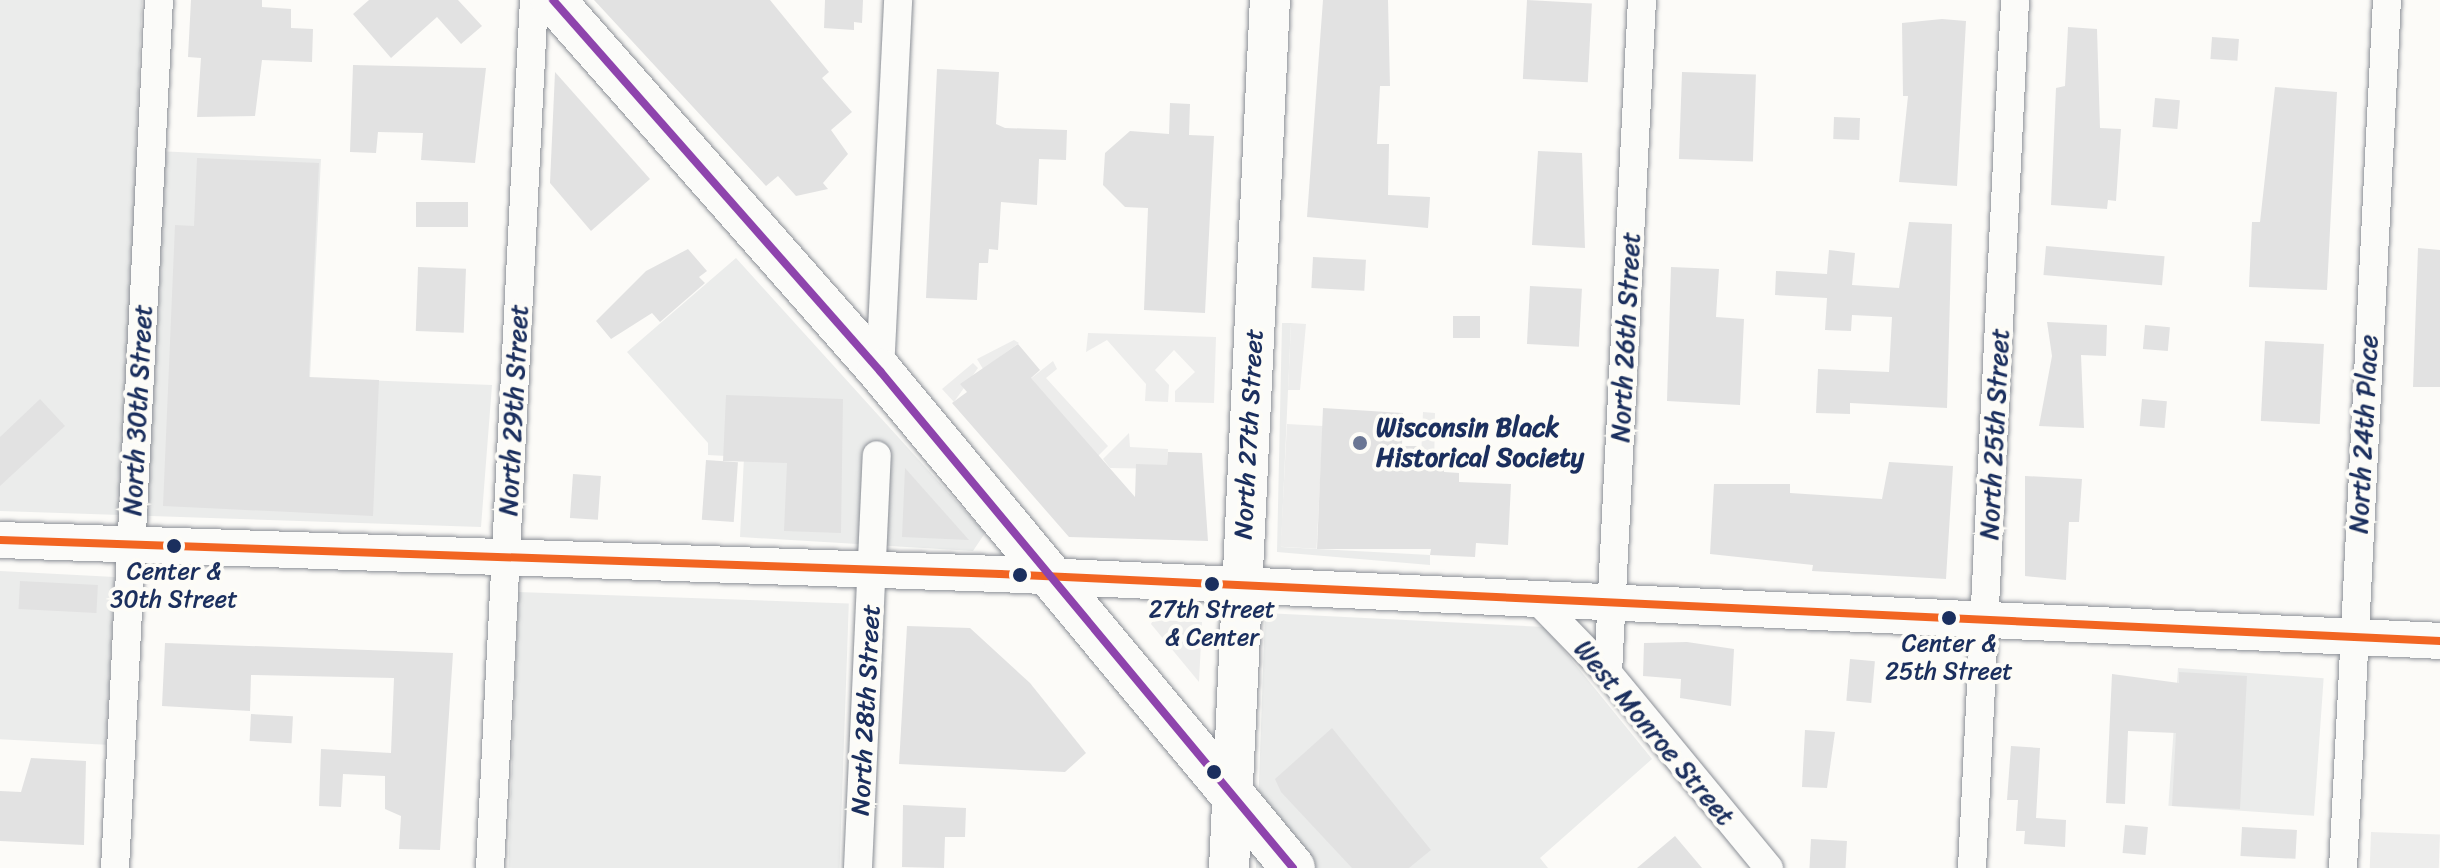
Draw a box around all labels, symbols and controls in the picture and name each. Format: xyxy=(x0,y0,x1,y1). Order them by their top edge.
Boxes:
street label: North 26th Street xyxy=(1605,231,1647,443)
street label: North 29th Street xyxy=(493,303,535,517)
street label: North 30th Street xyxy=(117,304,159,516)
street label: North 25th Street xyxy=(1974,327,2016,541)
street label: North 27th Street xyxy=(1228,328,1270,540)
street label: North 24th Place xyxy=(2343,334,2385,534)
place label: Wisconsin Black Historical Society xyxy=(1376,412,1583,474)
marker: Wisconsin Black Historical Society xyxy=(1351,434,1369,452)
marker: Center & 30th Street xyxy=(166,538,182,554)
place label: Center & 30th Street xyxy=(110,558,238,614)
unlabelled marker xyxy=(1012,567,1028,583)
marker: 27th Street & Center xyxy=(1204,576,1220,592)
place label: 27th Street & Center xyxy=(1149,596,1275,652)
street label: North 28th Street xyxy=(845,604,887,816)
marker: Center & 25th Street xyxy=(1941,610,1957,626)
place label: Center & 25th Street xyxy=(1885,630,2013,686)
street label: West Monroe Street xyxy=(1568,635,1740,831)
unlabelled marker xyxy=(1206,764,1222,780)

